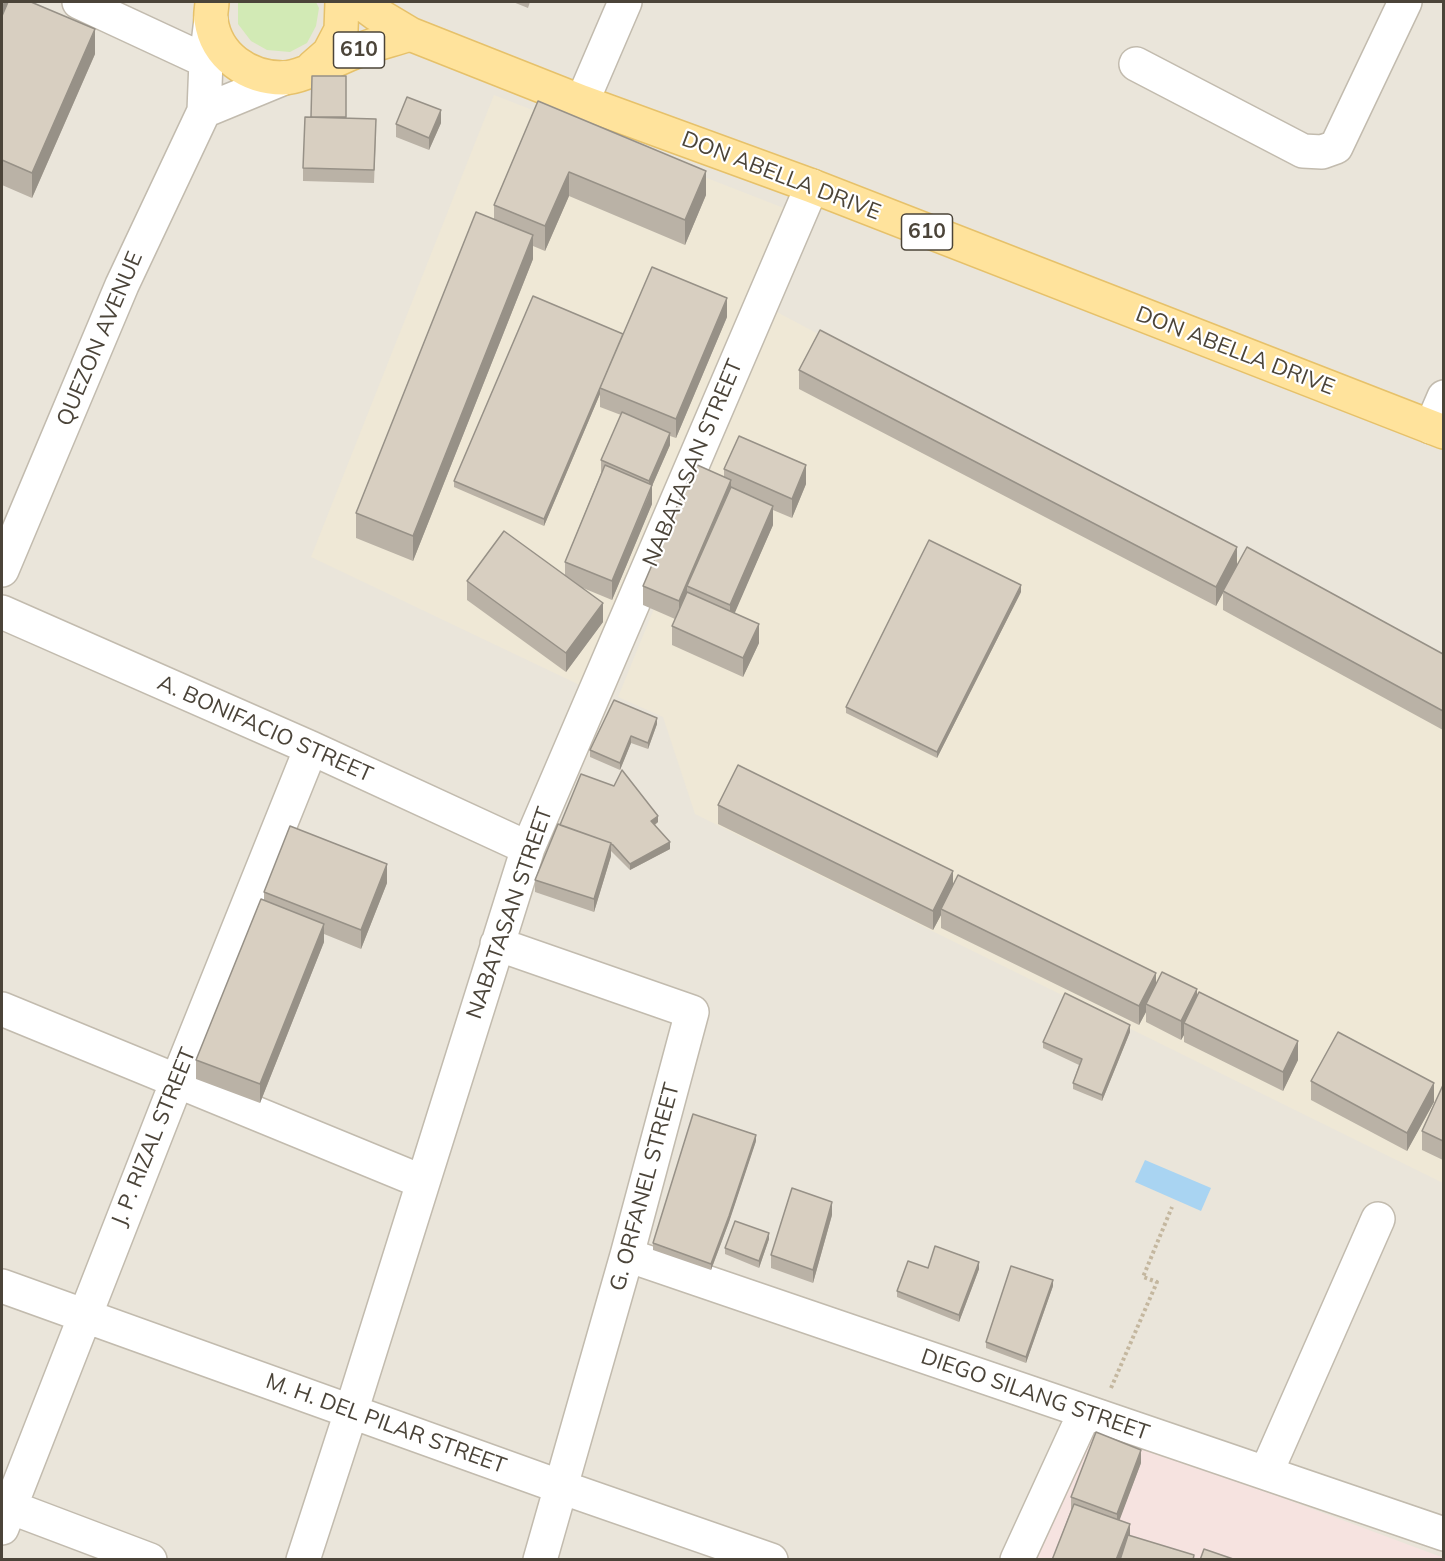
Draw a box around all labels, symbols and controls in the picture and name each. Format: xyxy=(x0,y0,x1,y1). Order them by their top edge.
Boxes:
road number: 610 xyxy=(334,32,385,68)
street label: DON ABELLA DRIVE xyxy=(678,126,884,226)
road number: 610 xyxy=(902,214,952,250)
street label: QUEZON AVENUE xyxy=(51,248,149,430)
street label: DON ABELLA DRIVE xyxy=(1132,301,1338,401)
street label: NABATASAN STREET xyxy=(637,356,749,570)
street label: A. BONIFACIO STREET xyxy=(153,670,377,788)
street label: NABATASAN STREET xyxy=(461,804,559,1022)
street label: J. P. RIZAL STREET xyxy=(106,1044,202,1230)
street label: G. ORFANEL STREET xyxy=(605,1080,685,1294)
street label: DIEGO SILANG STREET xyxy=(917,1343,1153,1447)
street label: M. H. DEL PILAR STREET xyxy=(262,1368,510,1480)

